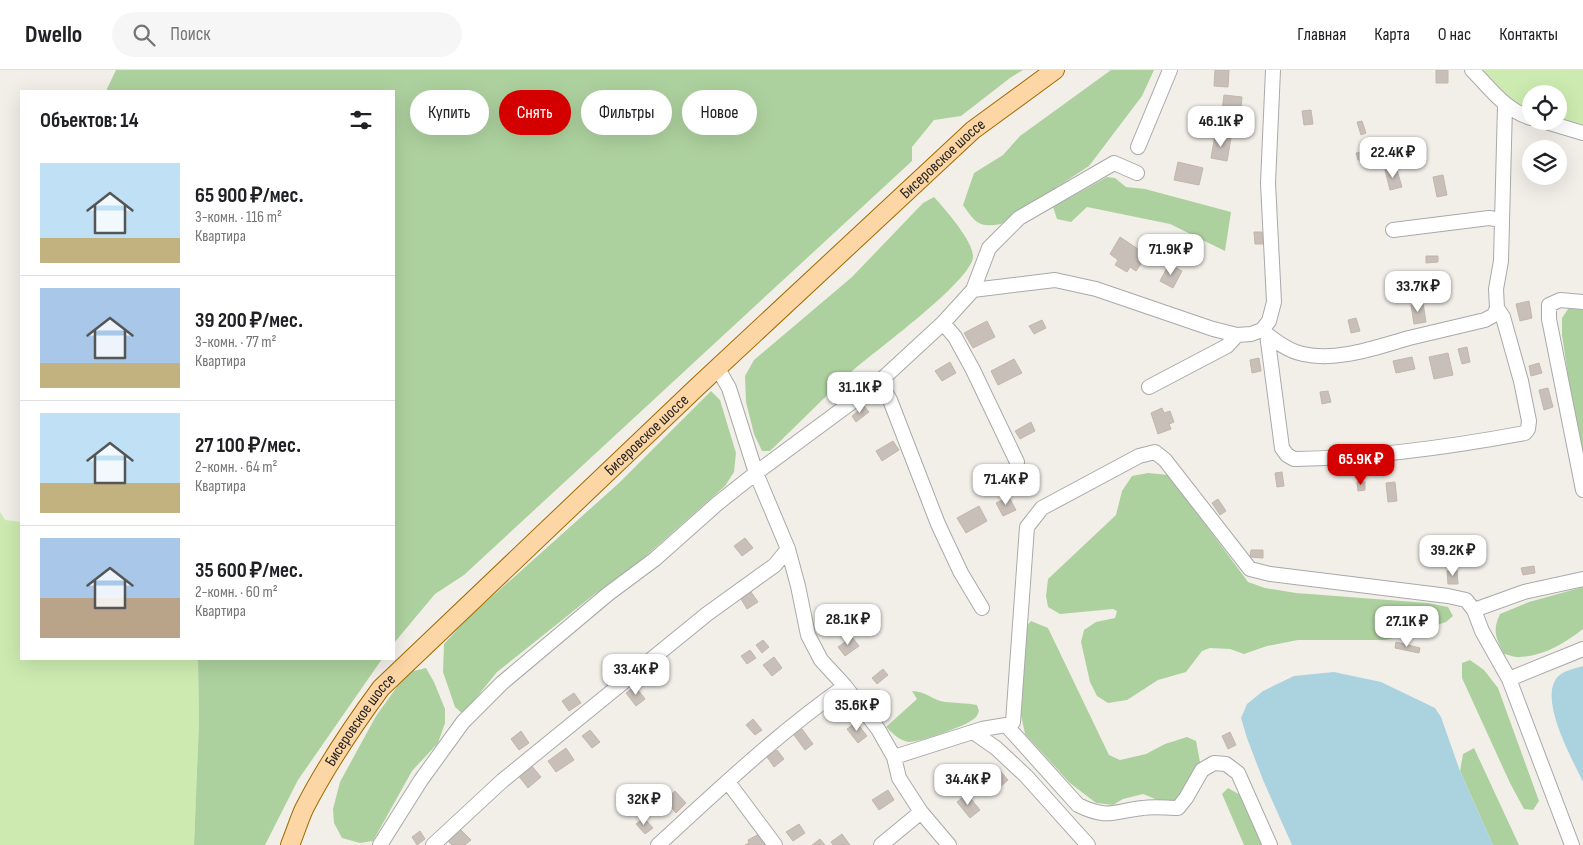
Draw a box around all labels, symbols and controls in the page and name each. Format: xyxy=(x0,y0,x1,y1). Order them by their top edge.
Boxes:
search box xyxy=(112,12,462,57)
text: Dwello xyxy=(25,20,82,49)
icon: search xyxy=(130,21,158,49)
text: Поиск xyxy=(170,23,210,46)
text: Главная xyxy=(1297,24,1346,45)
text: Карта xyxy=(1374,24,1410,45)
text: О нас xyxy=(1438,24,1471,45)
text: Контакты xyxy=(1499,24,1558,45)
map controls xyxy=(1522,85,1567,185)
button: locate xyxy=(1522,85,1567,130)
chip: Купить xyxy=(410,90,489,135)
chip: Снять xyxy=(499,90,571,135)
chip: Фильтры xyxy=(581,90,672,135)
chip: Новое xyxy=(682,90,757,135)
icon: filters xyxy=(347,106,375,134)
pin: 46.1K ₽ xyxy=(1175,106,1267,148)
text: Объектов: 14 xyxy=(40,108,139,133)
text: 46.1K ₽ xyxy=(1199,112,1243,131)
street label: Бисеровское шоссе xyxy=(896,115,989,203)
pin: 22.4K ₽ xyxy=(1347,136,1439,179)
button: layers xyxy=(1522,140,1567,185)
text: 22.4K ₽ xyxy=(1371,143,1415,162)
icon: home xyxy=(80,183,140,243)
text: 65 900 ₽/мес. xyxy=(195,183,304,208)
text: 3-комн. · 116 m² xyxy=(195,208,282,227)
text: Квартира xyxy=(195,227,246,246)
pin: 71.9K ₽ xyxy=(1125,234,1217,276)
text: 71.9K ₽ xyxy=(1149,240,1193,259)
pin: 33.7K ₽ xyxy=(1372,270,1464,313)
text: 33.7K ₽ xyxy=(1396,277,1440,296)
icon: home xyxy=(80,308,140,368)
text: 39 200 ₽/мес. xyxy=(195,308,303,333)
text: 3-комн. · 77 m² xyxy=(195,333,277,352)
text: Квартира xyxy=(195,352,246,371)
pin: 31.1K ₽ xyxy=(814,372,906,414)
text: 31.1K ₽ xyxy=(838,378,882,397)
street label: Бисеровское шоссе xyxy=(601,391,693,480)
icon: home xyxy=(80,433,140,493)
text: 27 100 ₽/мес. xyxy=(195,433,301,458)
pin: 65.9K ₽ xyxy=(1315,444,1407,486)
text: 65.9K ₽ xyxy=(1338,450,1384,469)
text: 2-комн. · 64 m² xyxy=(195,458,278,477)
pin: 71.4K ₽ xyxy=(960,464,1052,506)
text: 71.4K ₽ xyxy=(984,470,1028,489)
text: Квартира xyxy=(195,477,246,496)
pin: 39.2K ₽ xyxy=(1407,534,1499,577)
text: 39.2K ₽ xyxy=(1430,541,1476,560)
icon: home xyxy=(80,558,140,618)
text: 35 600 ₽/мес. xyxy=(195,558,303,583)
text: 2-комн. · 60 m² xyxy=(195,583,278,602)
text: Квартира xyxy=(195,602,246,621)
pin: 28.1K ₽ xyxy=(802,604,894,646)
pin: 27.1K ₽ xyxy=(1361,606,1453,648)
text: 28.1K ₽ xyxy=(826,610,870,629)
text: 27.1K ₽ xyxy=(1386,612,1428,631)
pin: 33.4K ₽ xyxy=(590,654,682,696)
text: 33.4K ₽ xyxy=(613,660,659,679)
street label: Бисеровское шоссе xyxy=(321,670,399,770)
pin: 35.6K ₽ xyxy=(811,690,903,732)
text: 35.6K ₽ xyxy=(835,696,879,715)
pin: 34.4K ₽ xyxy=(922,764,1014,806)
text: 34.4K ₽ xyxy=(945,770,991,789)
pin: 32K ₽ xyxy=(609,784,679,826)
text: 32K ₽ xyxy=(627,790,661,809)

